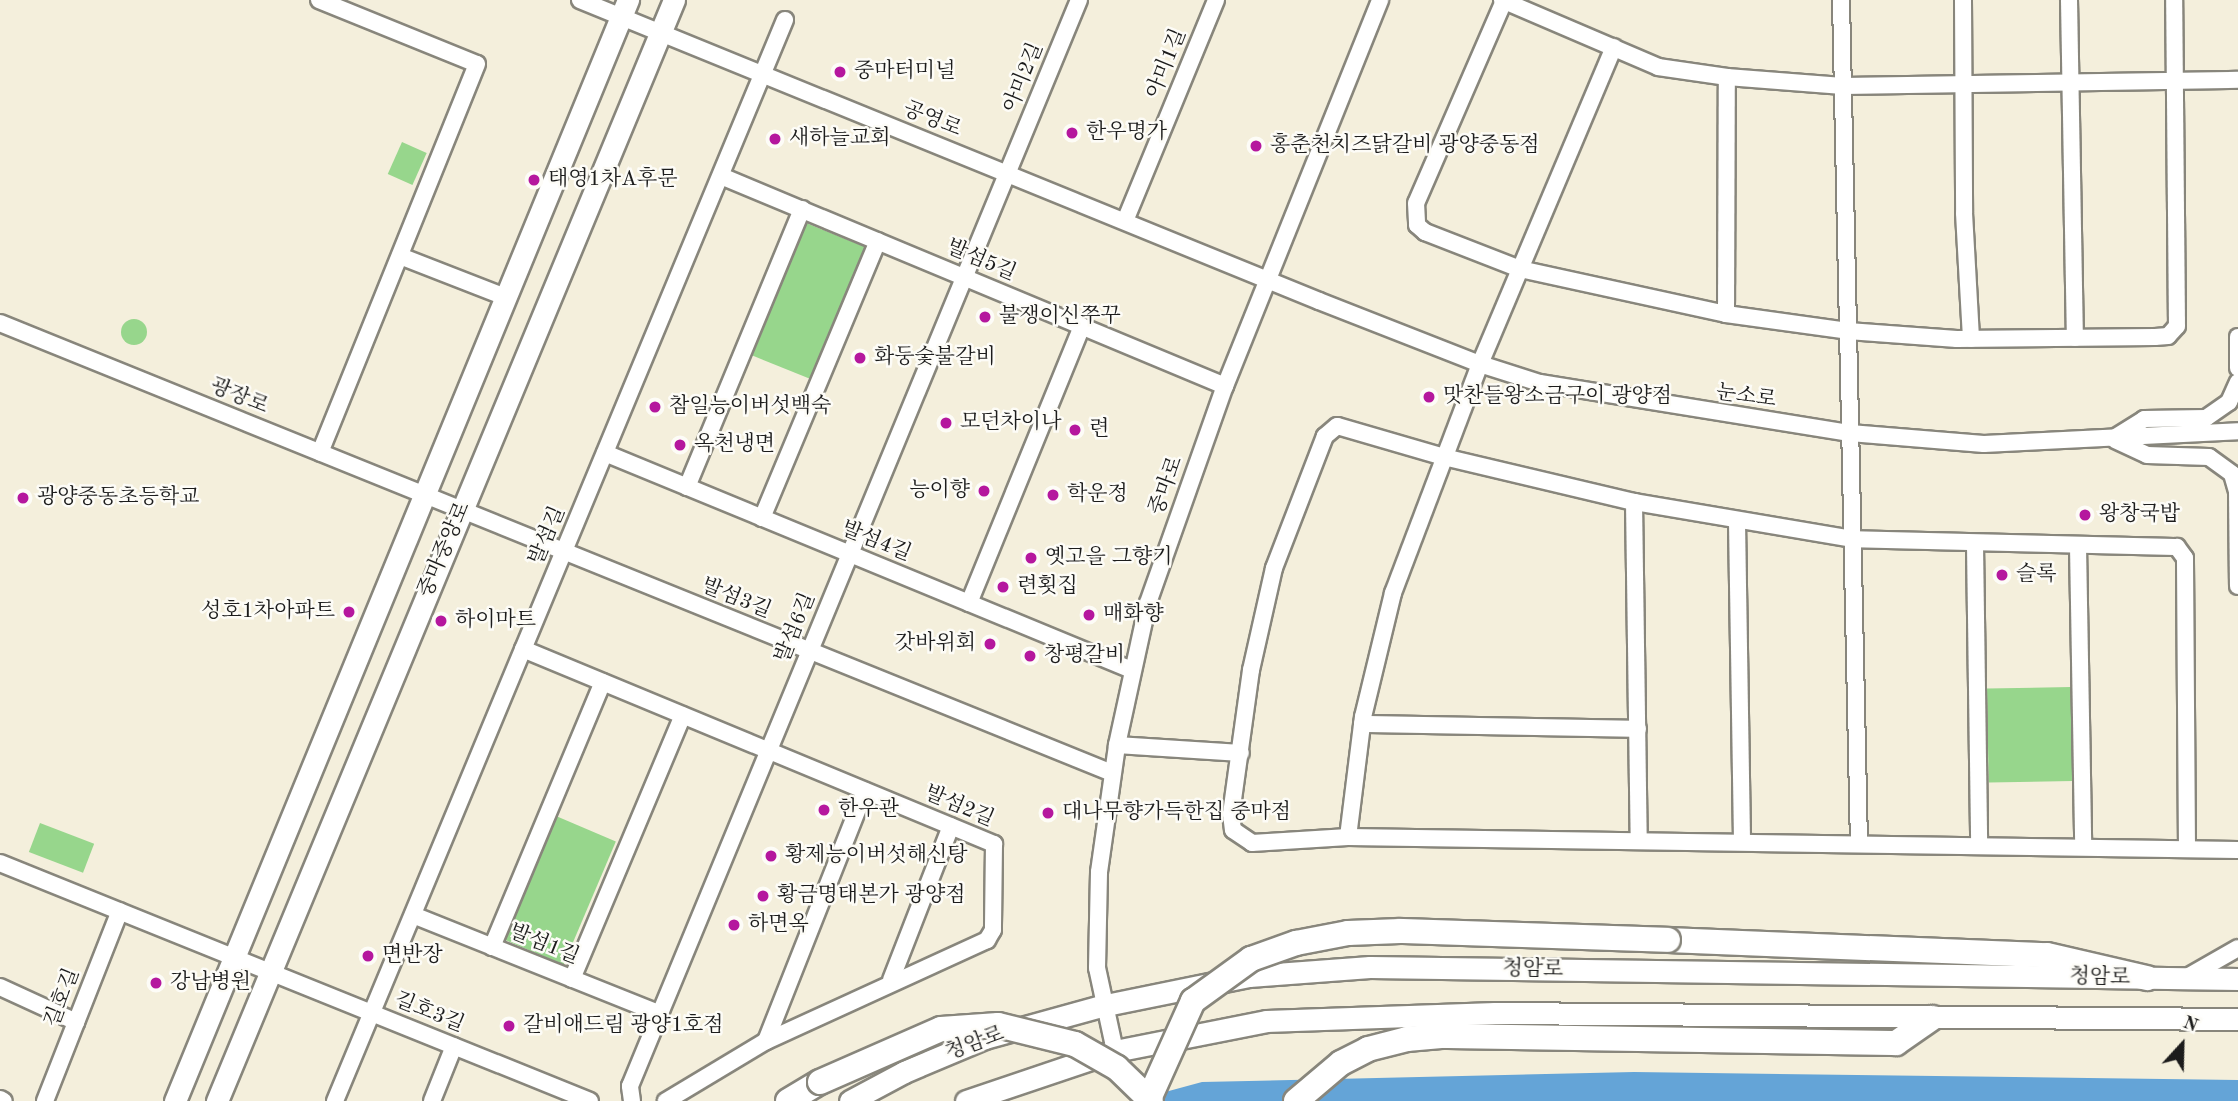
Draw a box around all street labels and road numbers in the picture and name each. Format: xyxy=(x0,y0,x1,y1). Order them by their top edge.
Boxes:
street label: 아미1길 xyxy=(1142,25,1192,103)
street label: 아미2길 xyxy=(999,39,1049,117)
street label: 공영로 xyxy=(899,97,965,143)
street label: 발섬5길 xyxy=(942,235,1020,287)
street label: 광장로 xyxy=(206,374,272,420)
street label: 눈소로 xyxy=(1714,380,1778,414)
street label: 중마로 xyxy=(1145,453,1189,519)
street label: 중마중앙로 xyxy=(414,498,476,602)
street label: 발섬길 xyxy=(525,503,571,569)
street label: 발섬4길 xyxy=(837,517,915,567)
street label: 발섬3길 xyxy=(697,574,775,624)
street label: 발섬6길 xyxy=(771,589,821,667)
street label: 발섬2길 xyxy=(920,781,998,833)
street label: 발섬1길 xyxy=(505,920,583,970)
street label: 청암로 xyxy=(1502,957,1564,983)
street label: 길호길 xyxy=(40,965,86,1031)
street label: 청암로 xyxy=(2069,965,2131,991)
street label: 길호3길 xyxy=(390,988,468,1038)
street label: 청암로 xyxy=(942,1022,1008,1066)

